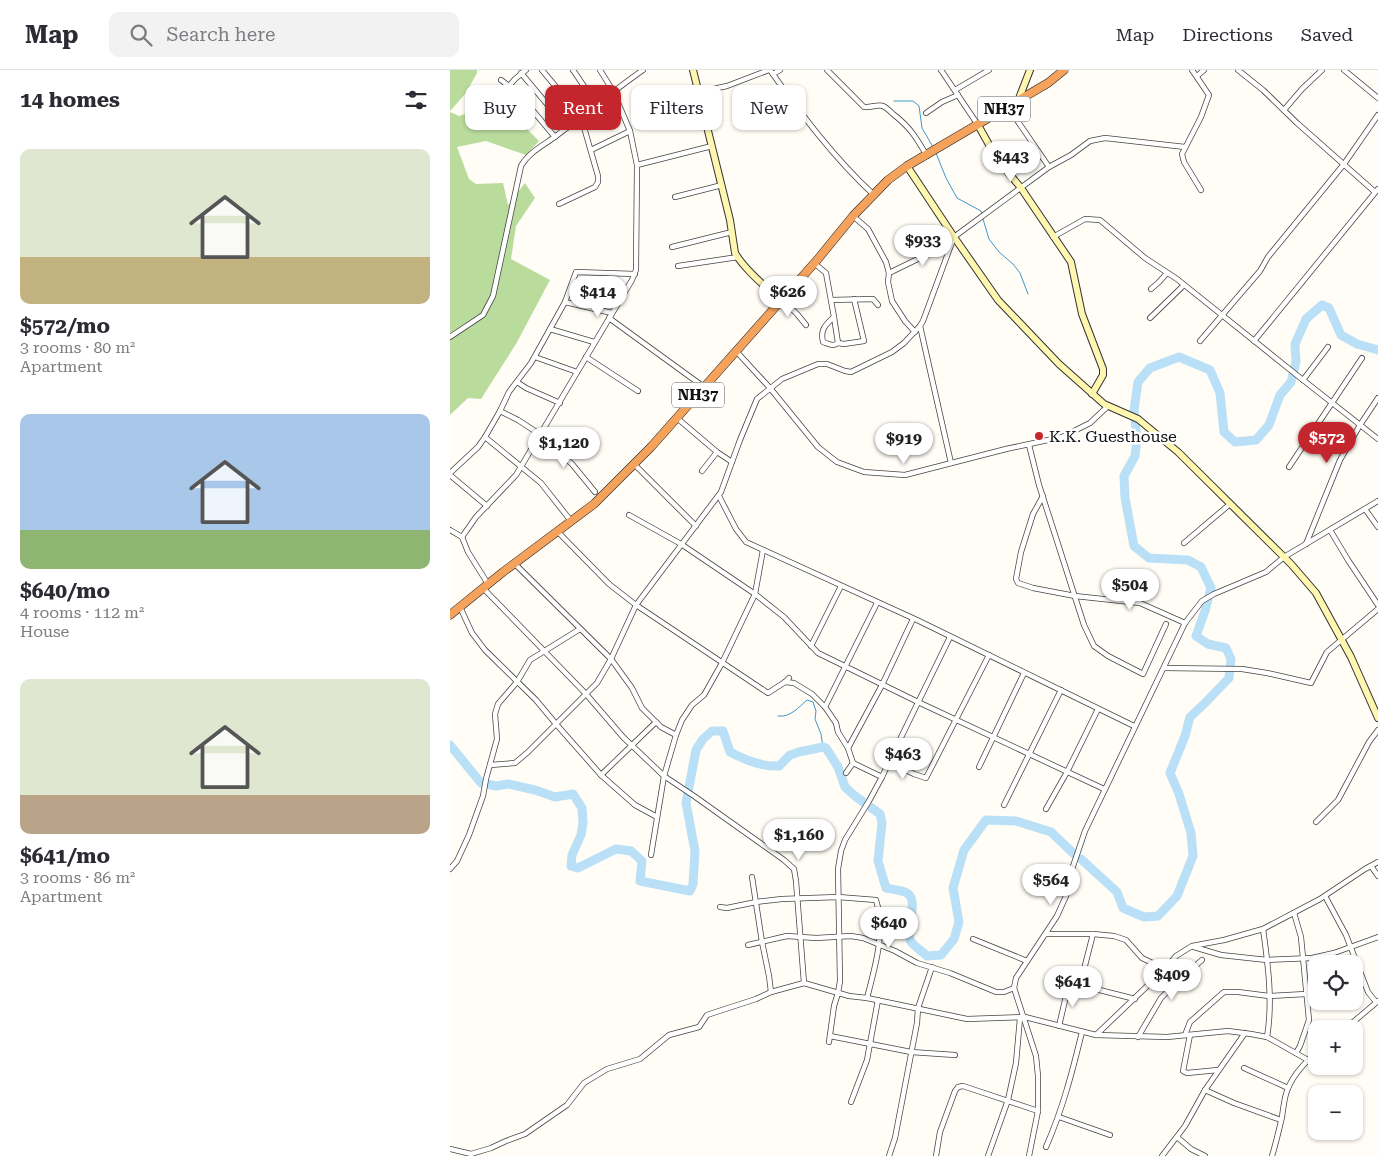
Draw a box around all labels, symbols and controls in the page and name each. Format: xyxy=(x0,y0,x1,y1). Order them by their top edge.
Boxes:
search box xyxy=(109,12,459,57)
text: Map xyxy=(25,21,79,49)
icon: search xyxy=(127,21,155,49)
text: Search here xyxy=(167,23,275,46)
text: Map xyxy=(1116,24,1154,45)
text: Directions xyxy=(1182,24,1273,45)
text: Saved xyxy=(1301,24,1353,45)
chip: Buy xyxy=(465,85,535,130)
chip: Rent xyxy=(545,85,621,130)
chip: Filters xyxy=(631,85,722,130)
chip: New xyxy=(732,85,806,130)
icon: filters xyxy=(402,86,430,114)
text: 14 homes xyxy=(20,88,120,112)
road number: NH37 xyxy=(978,96,1030,122)
pin: $443 xyxy=(981,140,1041,183)
text: $443 xyxy=(993,147,1029,166)
icon: home xyxy=(180,182,270,272)
pin: $933 xyxy=(893,224,953,267)
text: $933 xyxy=(905,231,941,250)
pin: $414 xyxy=(568,276,628,318)
pin: $626 xyxy=(758,276,818,318)
text: $414 xyxy=(580,282,616,301)
text: $626 xyxy=(770,282,806,301)
text: $572/mo xyxy=(20,314,110,338)
text: 3 rooms · 80 m² xyxy=(20,338,135,357)
text: Apartment xyxy=(20,357,103,376)
road number: NH37 xyxy=(672,382,724,408)
pin: $919 xyxy=(874,422,934,465)
pin: $572 xyxy=(1297,422,1357,464)
pin: $1,120 xyxy=(523,426,605,469)
place label: K.K. Guesthouse xyxy=(1049,427,1177,446)
text: $572 xyxy=(1309,428,1345,447)
text: $919 xyxy=(886,429,922,448)
marker: K.K. Guesthouse xyxy=(1033,430,1045,442)
text: $1,120 xyxy=(539,433,589,452)
icon: home xyxy=(180,447,270,537)
pin: $504 xyxy=(1100,568,1160,611)
text: $504 xyxy=(1112,575,1148,594)
text: $640/mo xyxy=(20,579,110,603)
text: 4 rooms · 112 m² xyxy=(20,603,144,622)
text: House xyxy=(20,622,69,641)
icon: home xyxy=(180,712,270,802)
pin: $463 xyxy=(873,738,933,780)
text: $463 xyxy=(885,744,921,763)
pin: $1,160 xyxy=(758,818,840,861)
text: $1,160 xyxy=(774,825,824,844)
text: $641/mo xyxy=(20,844,110,868)
pin: $564 xyxy=(1021,864,1081,906)
text: 3 rooms · 86 m² xyxy=(20,868,135,887)
text: $564 xyxy=(1033,870,1069,889)
text: Apartment xyxy=(20,887,103,906)
pin: $640 xyxy=(859,906,919,949)
text: $640 xyxy=(871,913,907,932)
map controls xyxy=(1308,955,1363,1140)
button: locate xyxy=(1308,955,1363,1010)
pin: $409 xyxy=(1142,958,1202,1001)
text: $409 xyxy=(1154,965,1190,984)
pin: $641 xyxy=(1043,966,1103,1008)
text: $641 xyxy=(1055,972,1091,991)
button: + xyxy=(1308,1020,1363,1075)
button: − xyxy=(1308,1085,1363,1140)

